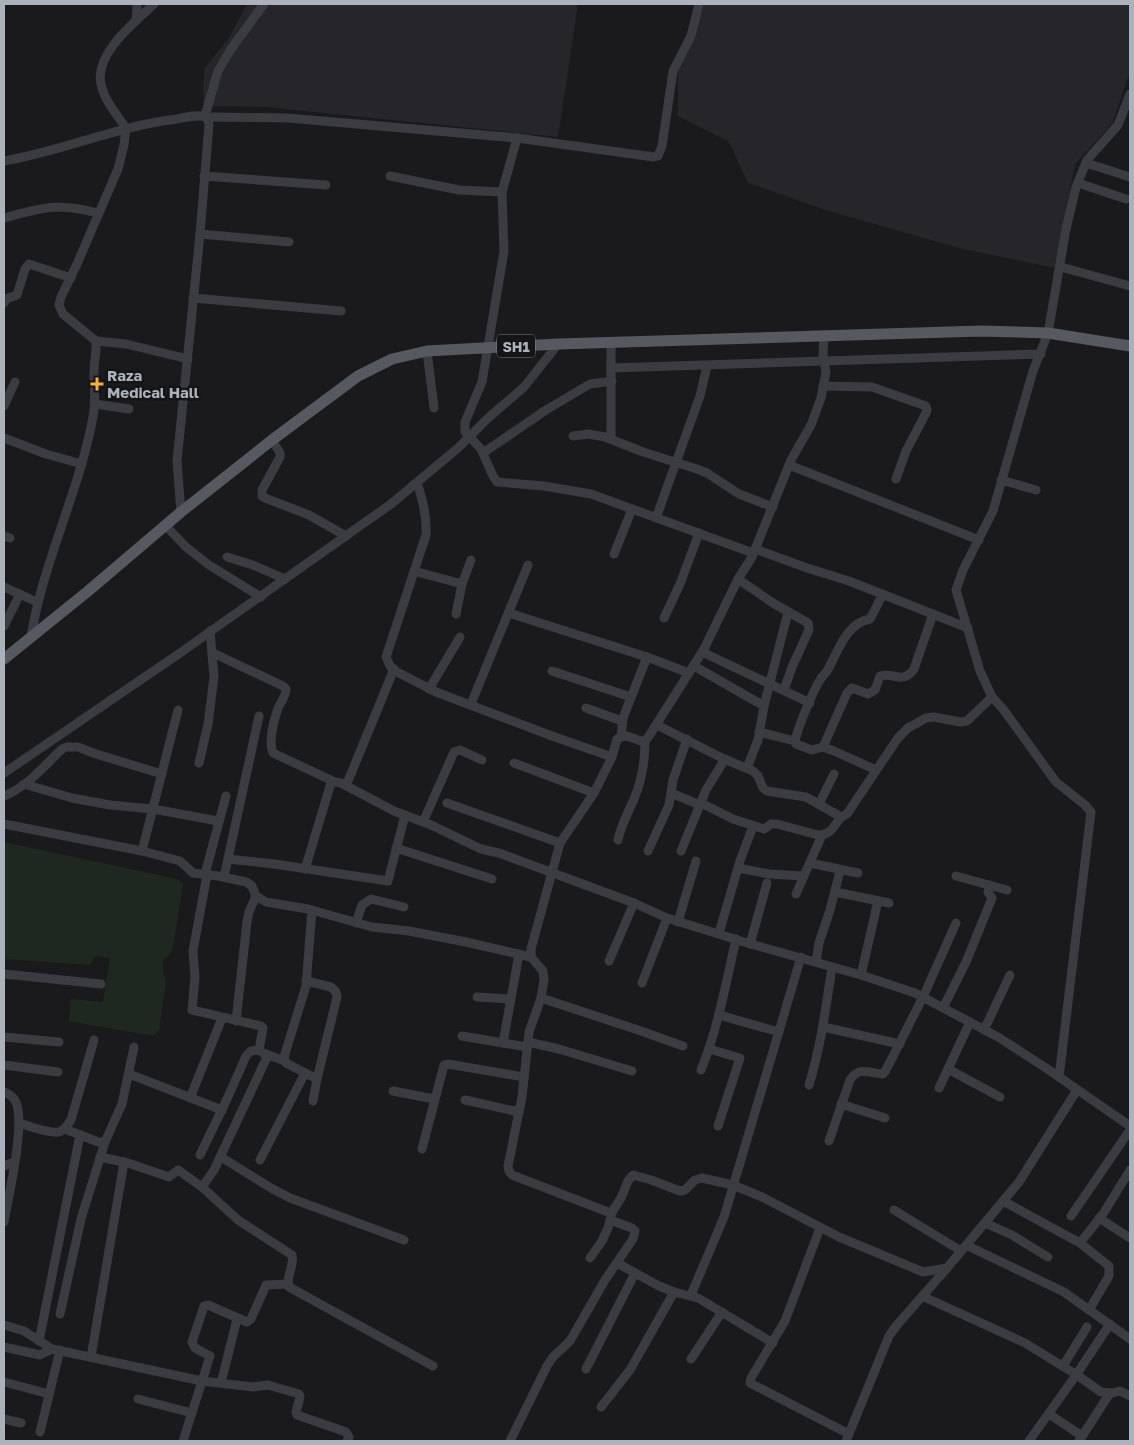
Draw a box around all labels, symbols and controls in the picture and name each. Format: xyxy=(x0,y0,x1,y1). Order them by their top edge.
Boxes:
road number: SH1 xyxy=(497,334,535,358)
place label: Raza Medical Hall xyxy=(107,366,199,401)
marker: Raza Medical Hall xyxy=(91,378,103,390)

